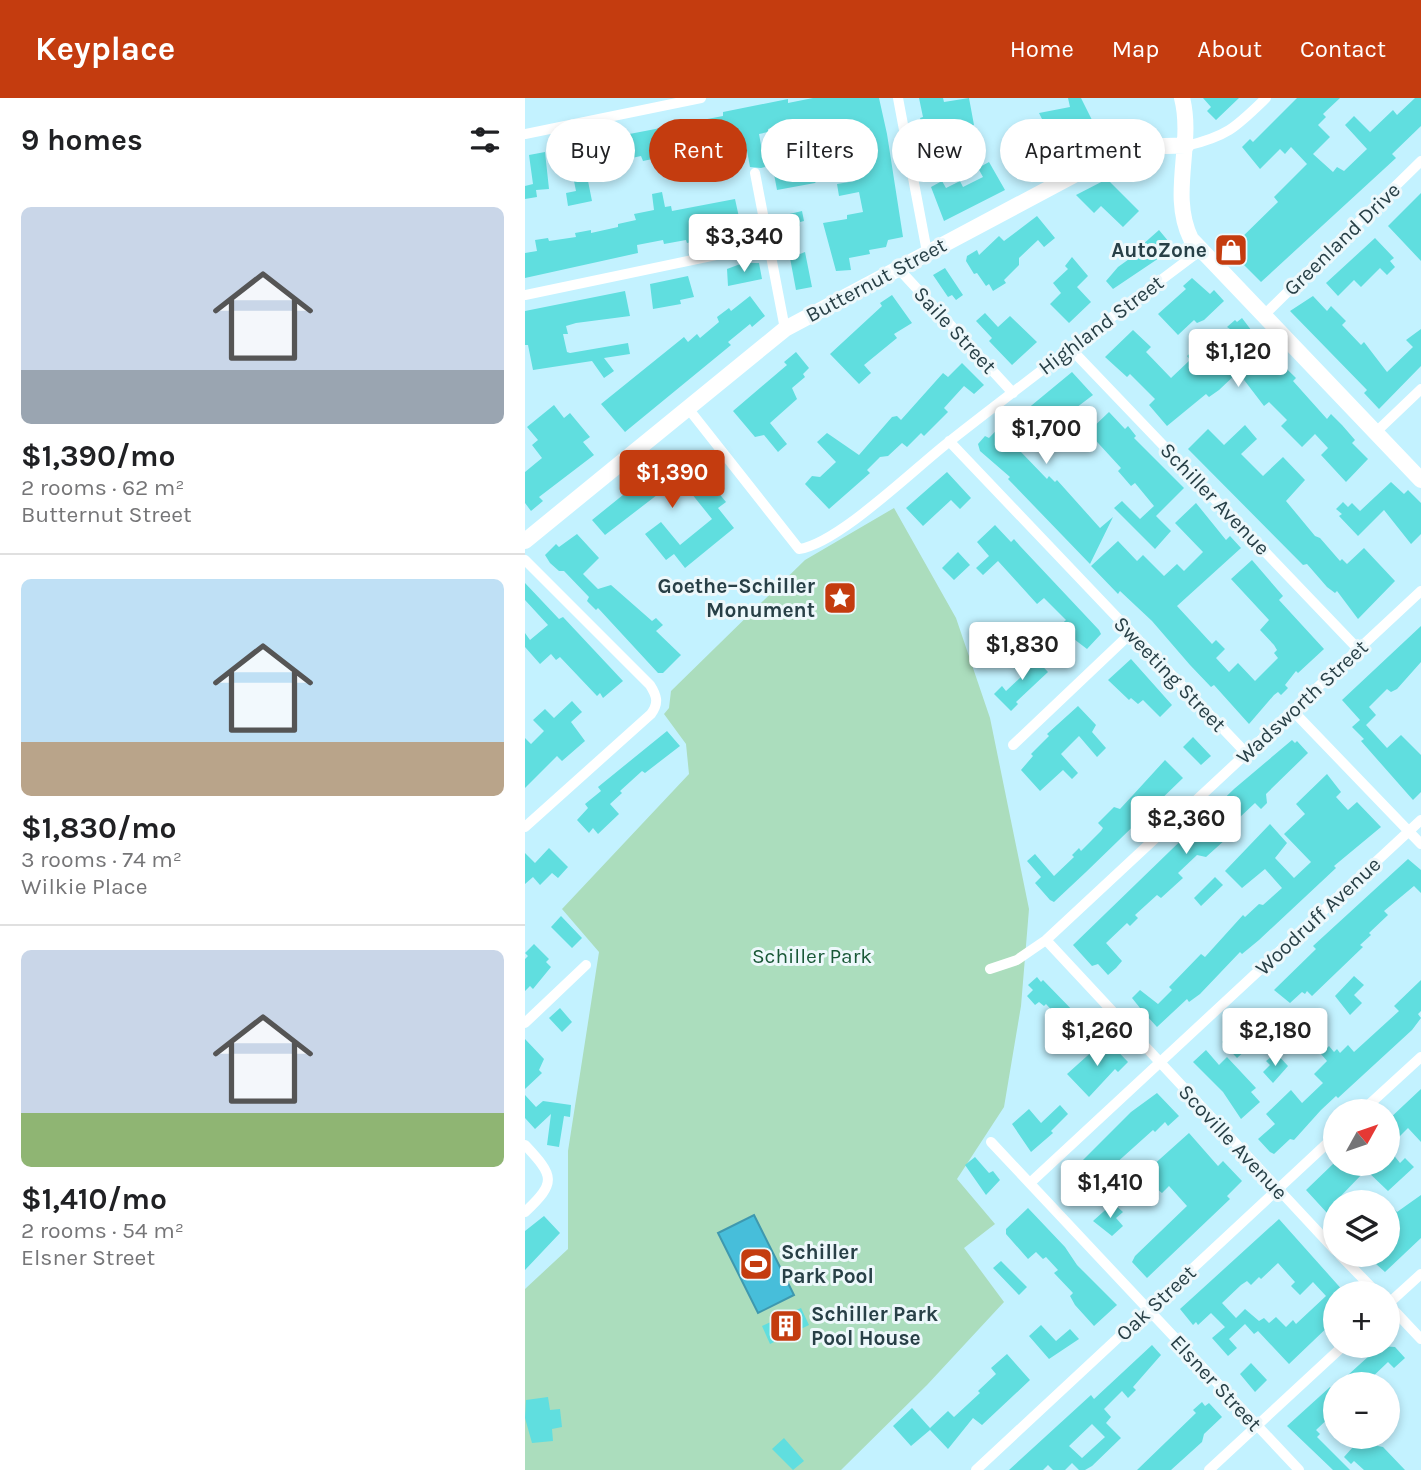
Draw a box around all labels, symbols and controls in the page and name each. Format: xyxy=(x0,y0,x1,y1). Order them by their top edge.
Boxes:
text: Keyplace xyxy=(35,30,175,68)
text: Home xyxy=(1010,35,1074,63)
text: Map xyxy=(1112,35,1159,63)
text: About xyxy=(1197,35,1262,63)
text: Contact xyxy=(1300,35,1386,63)
chip: Buy xyxy=(546,119,635,182)
chip: Rent xyxy=(649,119,747,182)
chip: Filters xyxy=(761,119,878,182)
chip: New xyxy=(892,119,986,182)
chip: Apartment xyxy=(1000,119,1165,182)
icon: filters xyxy=(466,121,504,159)
text: 9 homes xyxy=(21,122,143,158)
street label: Greenland Drive xyxy=(1279,178,1405,300)
pin: $3,340 xyxy=(687,214,801,274)
text: $3,340 xyxy=(705,223,783,250)
shop icon: AutoZone xyxy=(1212,231,1250,269)
street label: Butternut Street xyxy=(802,233,951,327)
place label: AutoZone xyxy=(1111,238,1207,262)
icon: home xyxy=(200,253,326,379)
street label: Highland Street xyxy=(1034,270,1168,380)
street label: Saile Street xyxy=(909,282,1001,378)
pin: $1,120 xyxy=(1181,330,1295,389)
text: $1,120 xyxy=(1205,338,1271,365)
pin: $1,700 xyxy=(989,406,1103,466)
text: $1,700 xyxy=(1011,415,1081,442)
text: $1,390/mo xyxy=(21,438,176,474)
street label: Schiller Avenue xyxy=(1155,438,1275,560)
pin: $1,390 xyxy=(615,450,729,510)
text: $1,390 xyxy=(636,459,708,486)
text: 2 rooms · 62 m² xyxy=(21,474,185,501)
text: Butternut Street xyxy=(21,501,192,528)
place label: Goethe–Schiller Monument xyxy=(658,574,816,622)
place icon: Goethe–Schiller Monument xyxy=(821,579,859,617)
street label: Sweeting Street xyxy=(1109,611,1231,737)
pin: $1,830 xyxy=(965,622,1079,682)
icon: home xyxy=(200,625,326,751)
text: $1,830 xyxy=(985,631,1059,658)
street label: Wadsworth Street xyxy=(1231,635,1373,769)
pin: $2,360 xyxy=(1129,796,1243,856)
text: $2,360 xyxy=(1147,805,1225,832)
text: $1,830/mo xyxy=(21,810,177,846)
text: 3 rooms · 74 m² xyxy=(21,846,182,873)
street label: Woodruff Avenue xyxy=(1250,852,1386,980)
text: Wilkie Place xyxy=(21,873,147,900)
park label: Schiller Park xyxy=(752,944,872,968)
icon: home xyxy=(200,996,326,1122)
pin: $1,260 xyxy=(1040,1009,1154,1068)
pin: $2,180 xyxy=(1218,1009,1332,1068)
text: $1,260 xyxy=(1061,1017,1133,1044)
text: $2,180 xyxy=(1238,1017,1312,1044)
street label: Scoville Avenue xyxy=(1174,1080,1292,1204)
north arrow xyxy=(1323,1099,1400,1176)
map controls xyxy=(1323,1099,1400,1449)
pin: $1,410 xyxy=(1053,1160,1167,1220)
text: $1,410 xyxy=(1077,1169,1143,1196)
text: $1,410/mo xyxy=(21,1181,167,1217)
button: layers xyxy=(1323,1190,1400,1267)
text: 2 rooms · 54 m² xyxy=(21,1217,184,1244)
place label: Schiller Park Pool xyxy=(781,1240,874,1288)
text: Elsner Street xyxy=(21,1244,155,1271)
sports icon: Schiller Park Pool xyxy=(737,1245,775,1283)
street label: Oak Street xyxy=(1111,1260,1201,1346)
button: + xyxy=(1323,1281,1400,1358)
place label: Schiller Park Pool House xyxy=(811,1302,939,1350)
building icon: Schiller Park Pool House xyxy=(767,1307,805,1345)
street label: Elsner Street xyxy=(1165,1330,1267,1436)
button: − xyxy=(1323,1372,1400,1449)

